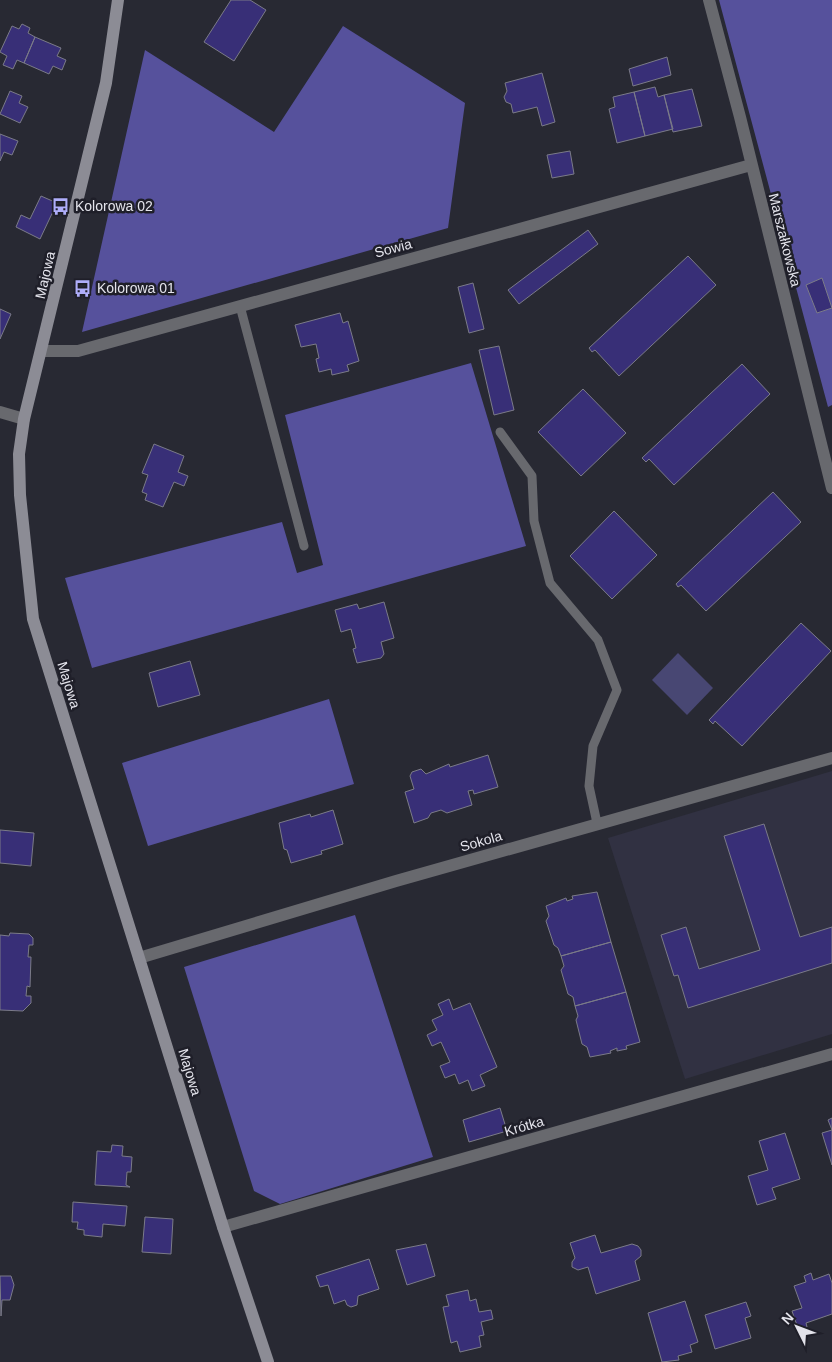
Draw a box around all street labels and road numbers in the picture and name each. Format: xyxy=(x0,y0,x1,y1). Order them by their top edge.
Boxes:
street label: Marszałkowska xyxy=(766,192,804,289)
street label: Sowia xyxy=(373,235,414,261)
street label: Majowa xyxy=(32,249,58,300)
street label: Majowa xyxy=(54,660,84,711)
street label: Sokola xyxy=(458,827,504,855)
street label: Majowa xyxy=(175,1047,205,1098)
street label: Krótka xyxy=(502,1113,546,1139)

